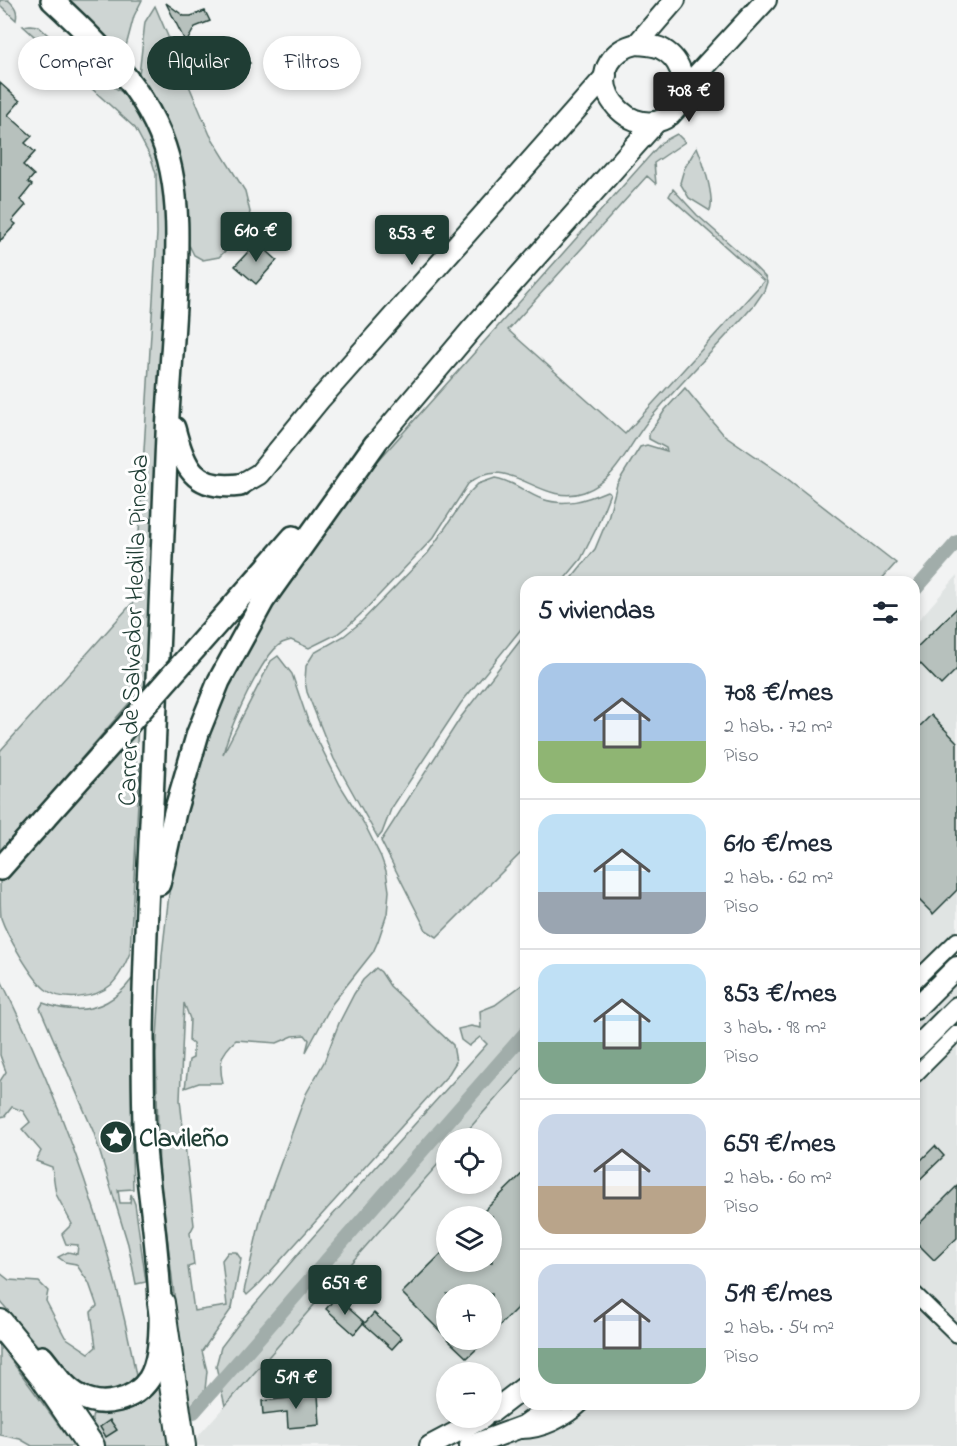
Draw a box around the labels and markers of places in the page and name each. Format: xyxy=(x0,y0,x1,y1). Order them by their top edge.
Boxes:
pin: 708 € xyxy=(647,72,731,123)
pin: 610 € xyxy=(214,212,298,263)
pin: 853 € xyxy=(370,215,454,266)
place icon: Clavileño xyxy=(98,1119,134,1155)
place label: Clavileño xyxy=(139,1121,229,1159)
pin: 659 € xyxy=(303,1265,387,1316)
pin: 519 € xyxy=(254,1359,338,1410)

